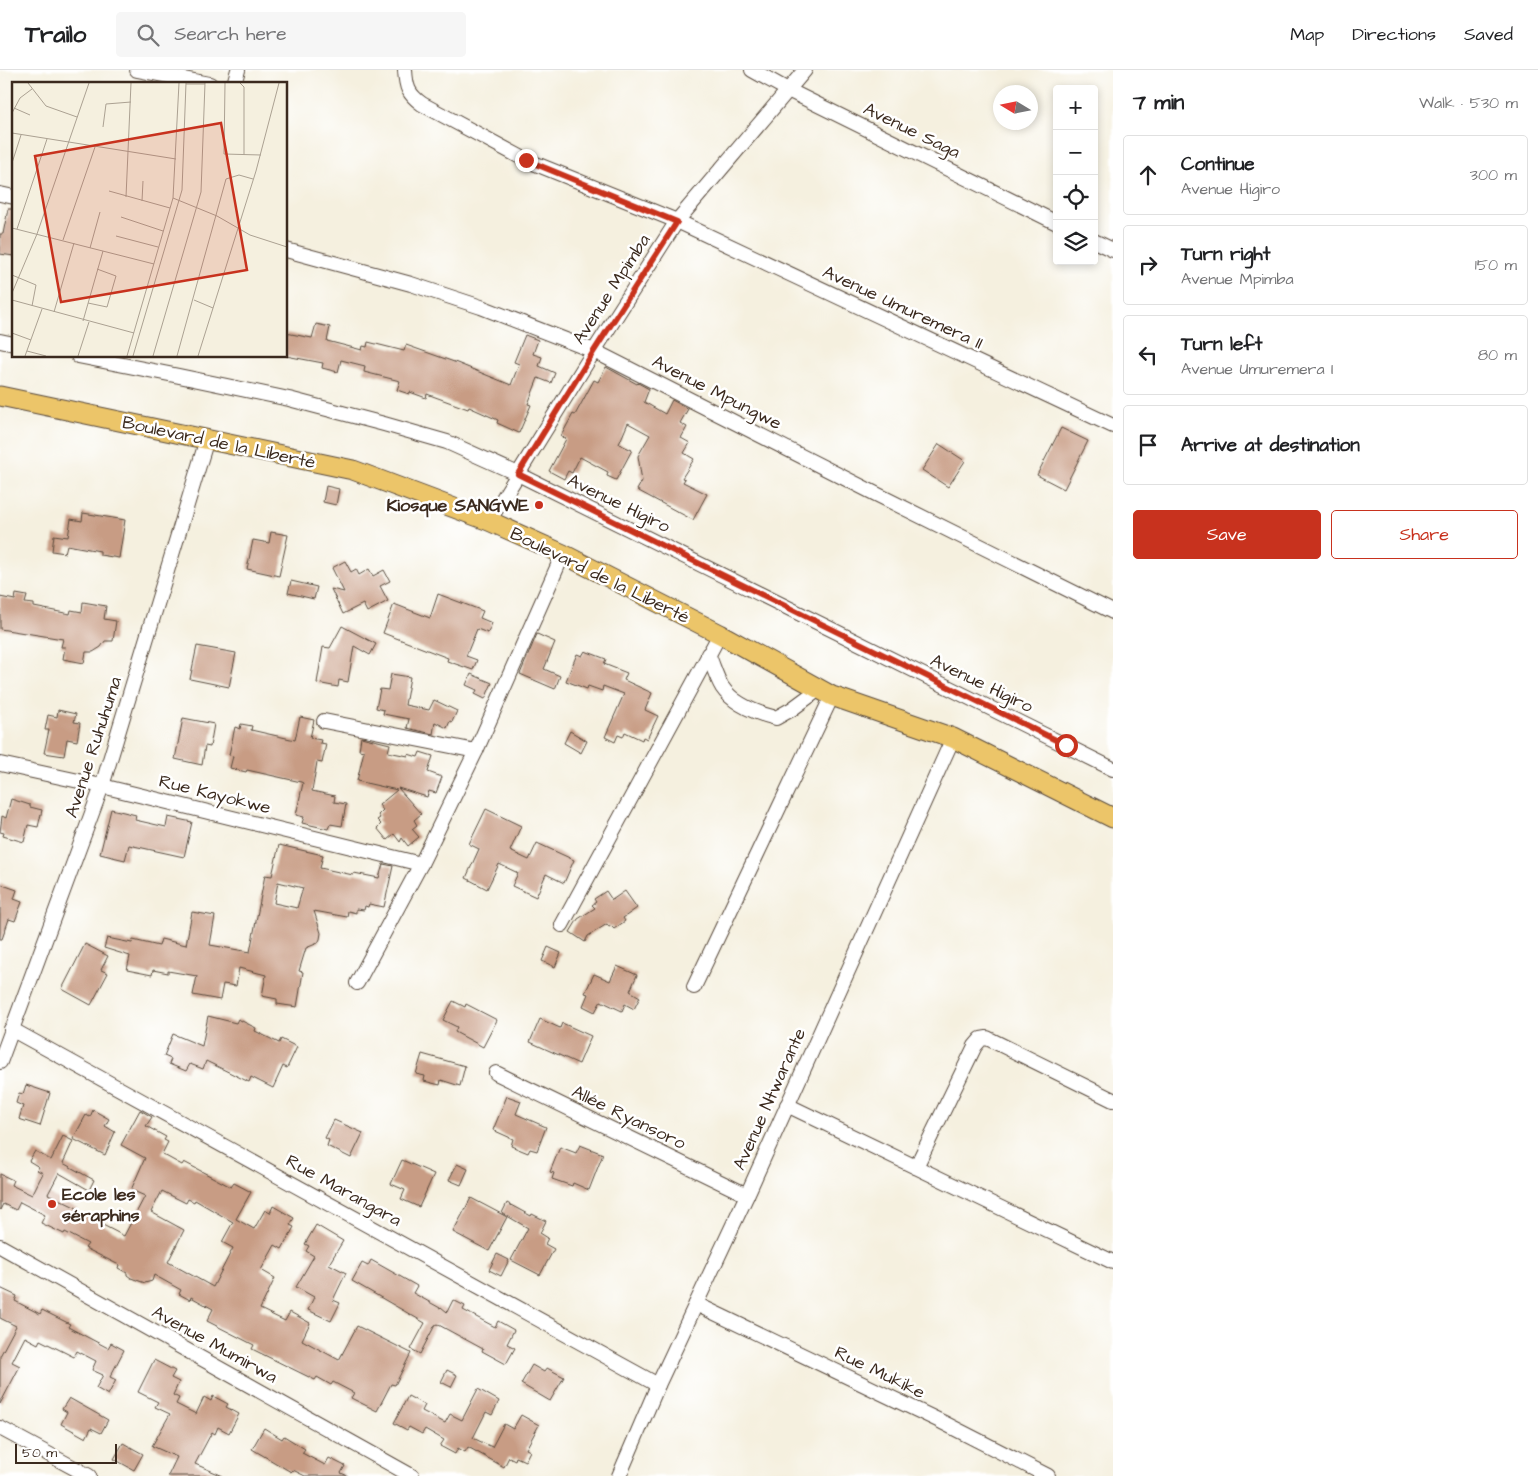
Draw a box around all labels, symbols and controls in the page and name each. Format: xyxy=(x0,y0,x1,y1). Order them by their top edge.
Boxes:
search box xyxy=(116,12,466,57)
text: Trailo xyxy=(25,18,86,52)
icon: search xyxy=(134,21,162,49)
text: Search here xyxy=(174,21,286,48)
text: Map xyxy=(1290,22,1324,47)
text: Directions xyxy=(1352,22,1436,47)
text: Saved xyxy=(1464,22,1513,47)
inset map xyxy=(12,82,288,358)
north arrow xyxy=(993,85,1038,130)
map controls xyxy=(1053,85,1098,265)
button: + xyxy=(1053,85,1098,130)
text: 7 min xyxy=(1133,88,1184,117)
text: Walk · 530 m xyxy=(1419,92,1518,114)
street label: Avenue Saga xyxy=(859,96,964,166)
button: − xyxy=(1053,130,1098,175)
route end xyxy=(515,149,538,172)
text: Continue xyxy=(1181,151,1255,178)
icon: ahead xyxy=(1134,161,1162,189)
text: 300 m xyxy=(1470,164,1517,186)
button: locate xyxy=(1053,175,1098,220)
text: Avenue Higiro xyxy=(1181,178,1280,200)
button: layers xyxy=(1053,220,1098,265)
street label: Avenue Mpimba xyxy=(566,229,656,349)
text: Turn right xyxy=(1181,241,1270,268)
icon: right xyxy=(1134,251,1162,279)
text: 150 m xyxy=(1475,254,1517,276)
street label: Avenue Umuremera II xyxy=(819,259,987,356)
text: Avenue Mpimba xyxy=(1181,268,1294,290)
text: Turn left xyxy=(1181,331,1262,358)
icon: left xyxy=(1134,341,1162,369)
text: 80 m xyxy=(1478,344,1517,366)
street label: Avenue Mpungwe xyxy=(647,349,786,437)
text: Avenue Umuremera I xyxy=(1181,358,1333,380)
street label: Boulevard de la Liberté xyxy=(120,410,318,475)
icon: arrive xyxy=(1134,431,1162,459)
text: Arrive at destination xyxy=(1181,432,1360,459)
street label: Avenue Higiro xyxy=(563,468,674,540)
place label: Kiosque SANGWE xyxy=(386,493,529,518)
marker: Kiosque SANGWE xyxy=(533,499,545,511)
button: Save xyxy=(1133,510,1321,559)
button: Share xyxy=(1331,510,1518,559)
street label: Boulevard de la Liberté xyxy=(506,521,694,630)
street label: Avenue Higiro xyxy=(926,648,1037,720)
street label: Avenue Ruhuhuma xyxy=(59,673,128,821)
route start xyxy=(1055,734,1078,757)
street label: Rue Kayokwe xyxy=(156,769,274,821)
street label: Avenue Ntwarante xyxy=(727,1024,812,1174)
street label: Allée Ryansoro xyxy=(567,1079,690,1157)
street label: Rue Marangara xyxy=(281,1148,406,1233)
place label: Ecole les séraphins xyxy=(62,1182,140,1228)
marker: Ecole les séraphins xyxy=(46,1198,58,1210)
street label: Avenue Mumirwa xyxy=(147,1300,282,1389)
street label: Rue Mukike xyxy=(830,1340,929,1405)
scale bar xyxy=(15,1441,118,1464)
text: 50 m xyxy=(22,1443,57,1463)

